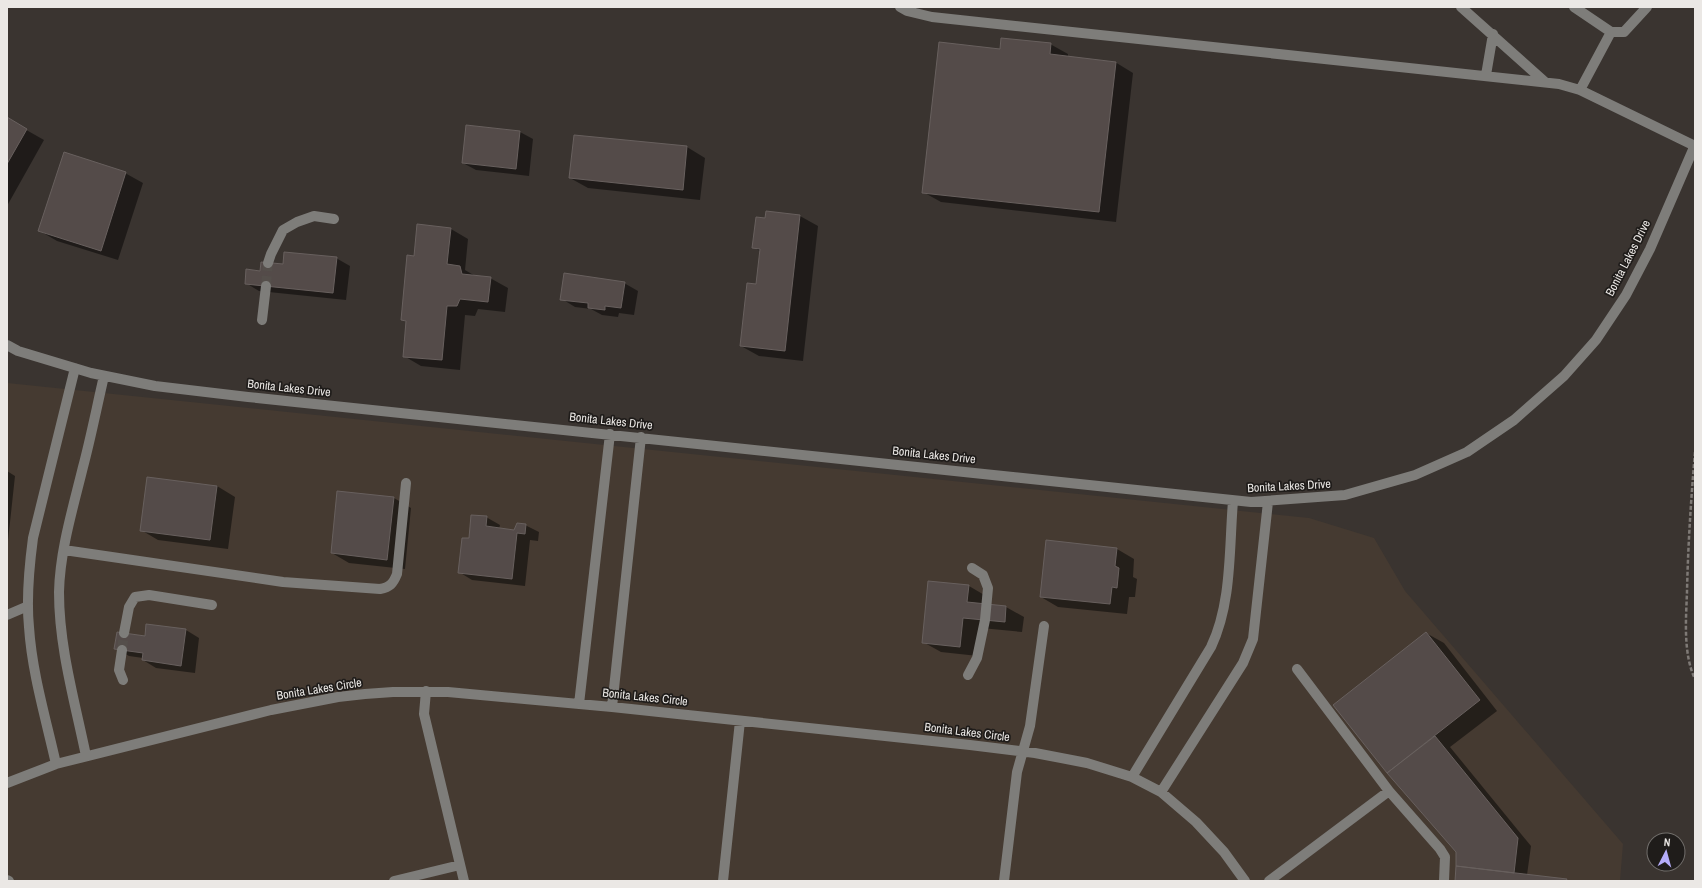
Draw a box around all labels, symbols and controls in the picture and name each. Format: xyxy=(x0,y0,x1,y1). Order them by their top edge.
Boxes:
street label: Bonita Lakes Drive xyxy=(1602,217,1654,299)
street label: Bonita Lakes Drive xyxy=(247,376,331,400)
street label: Bonita Lakes Drive xyxy=(569,409,653,433)
street label: Bonita Lakes Drive xyxy=(892,443,976,467)
street label: Bonita Lakes Drive xyxy=(1247,476,1331,496)
street label: Bonita Lakes Circle xyxy=(275,674,363,704)
street label: Bonita Lakes Circle xyxy=(601,685,689,709)
street label: Bonita Lakes Circle xyxy=(923,719,1011,745)
north arrow xyxy=(1646,832,1686,872)
text: N xyxy=(1663,835,1671,849)

